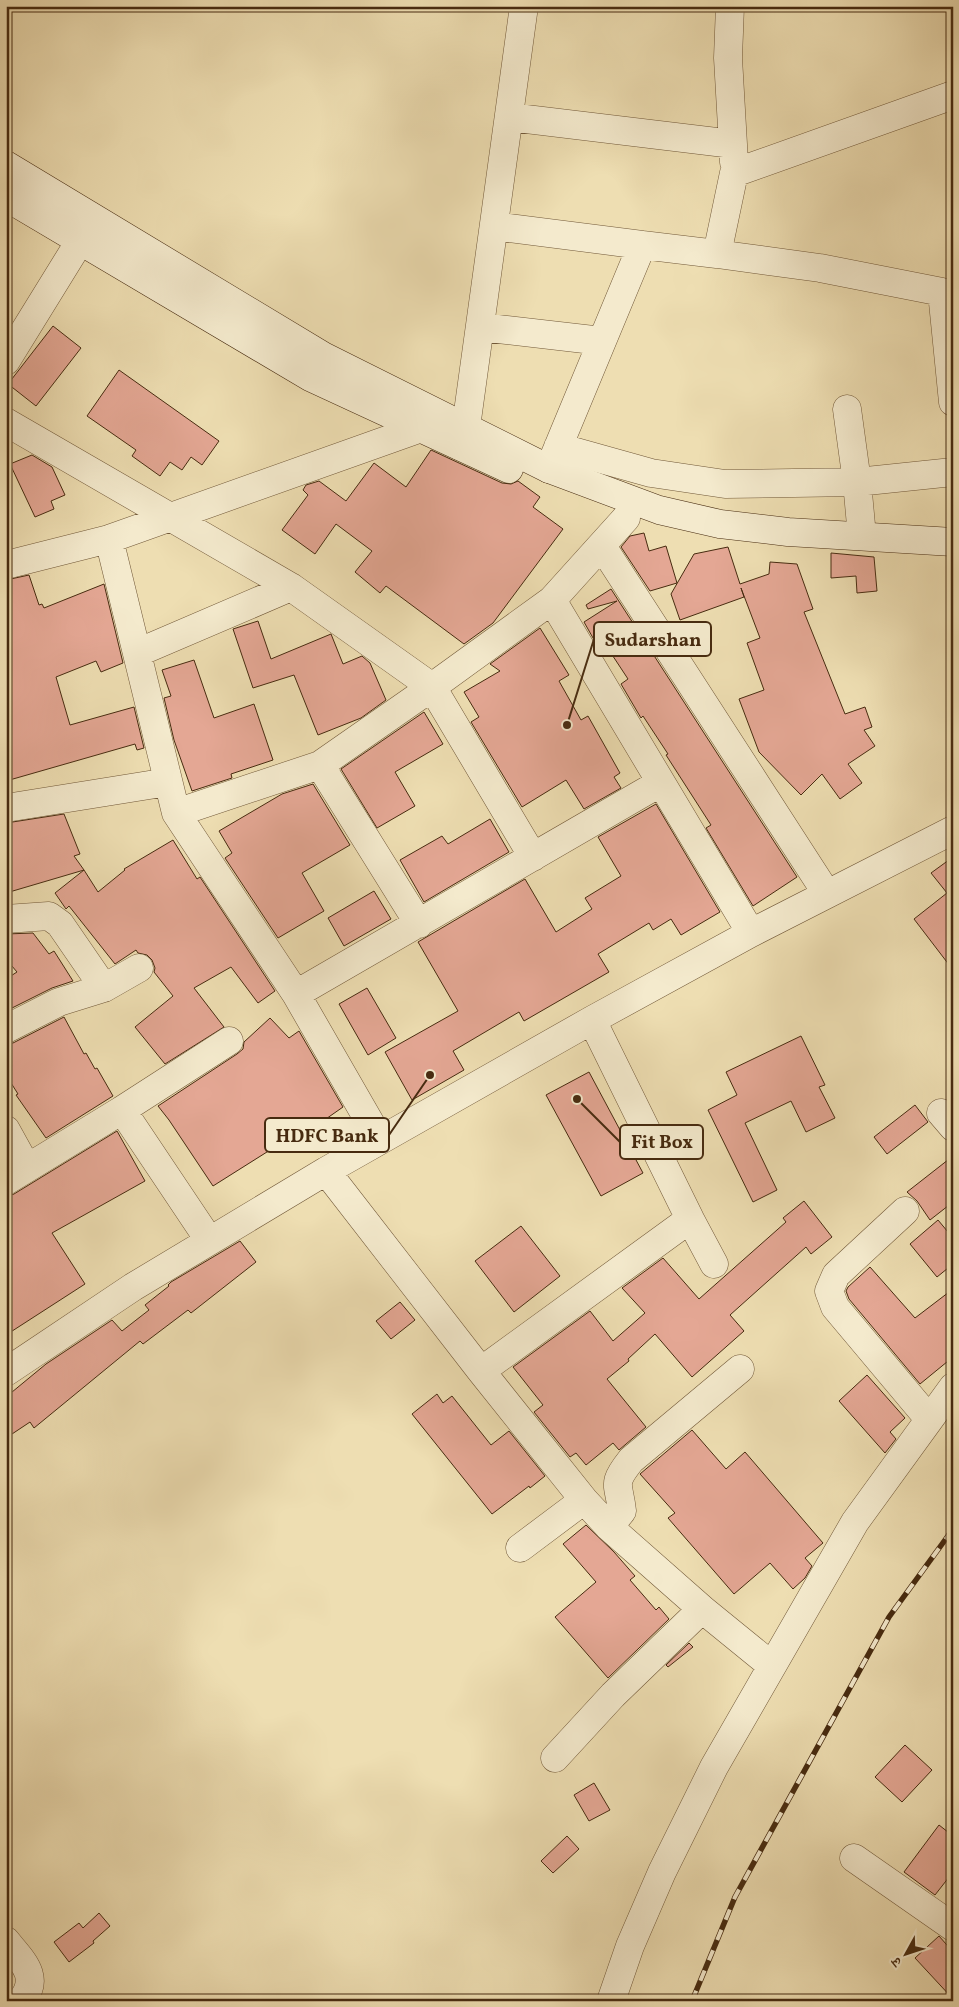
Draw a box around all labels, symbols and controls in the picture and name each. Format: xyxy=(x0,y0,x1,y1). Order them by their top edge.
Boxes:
callout: Sudarshan xyxy=(594,622,711,656)
text: Sudarshan xyxy=(604,628,702,654)
callout: HDFC Bank xyxy=(265,1118,389,1152)
text: HDFC Bank xyxy=(275,1124,379,1150)
callout: Fit Box xyxy=(620,1125,703,1159)
text: Fit Box xyxy=(631,1130,693,1156)
north arrow xyxy=(882,1930,932,1980)
text: उ xyxy=(887,1952,907,1971)

